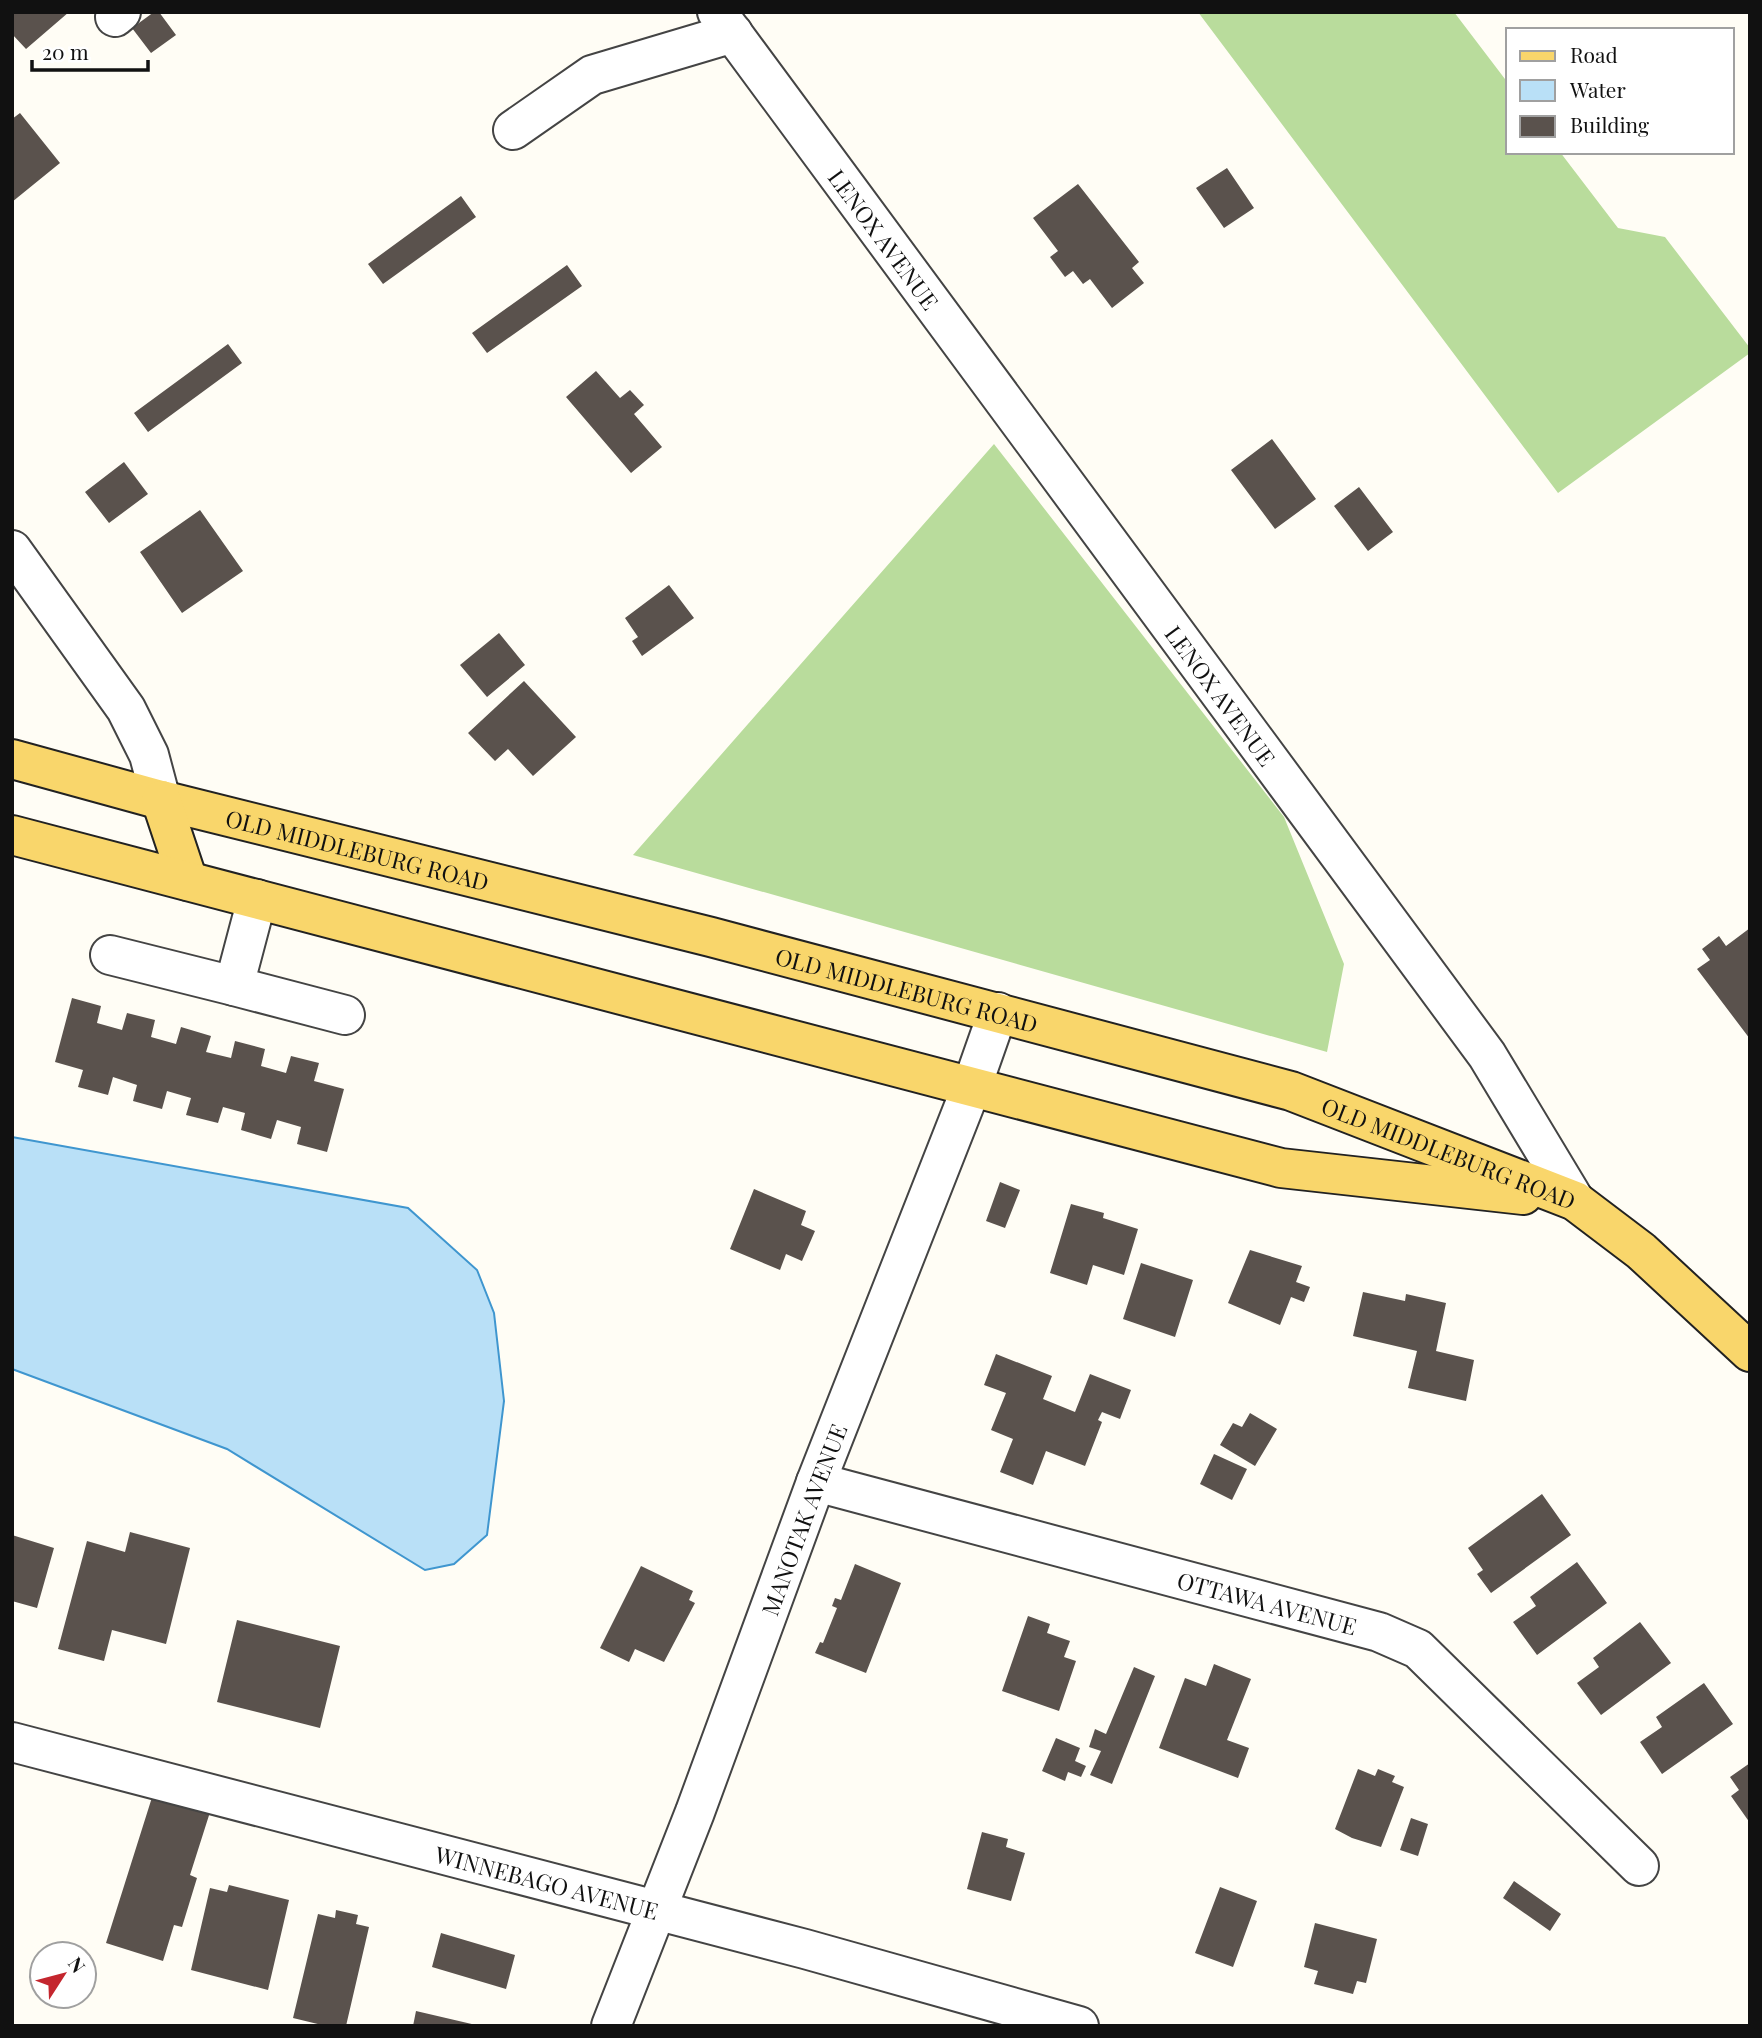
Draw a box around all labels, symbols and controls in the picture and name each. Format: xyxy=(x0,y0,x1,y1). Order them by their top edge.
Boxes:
scale bar xyxy=(32,28,147,72)
legend xyxy=(1506,28,1734,154)
text: 20 m xyxy=(42,37,89,65)
text: Road xyxy=(1570,40,1618,68)
text: Water xyxy=(1569,75,1626,103)
text: Building xyxy=(1570,110,1649,138)
street label: LENOX AVENUE xyxy=(822,162,947,315)
street label: LENOX AVENUE xyxy=(1159,619,1283,771)
street label: OLD MIDDLEBURG ROAD xyxy=(223,801,492,897)
street label: OLD MIDDLEBURG ROAD xyxy=(772,939,1041,1039)
street label: OLD MIDDLEBURG ROAD xyxy=(1318,1089,1581,1215)
street label: MANOTAK AVENUE xyxy=(753,1419,853,1619)
street label: OTTAWA AVENUE xyxy=(1174,1563,1360,1641)
street label: WINNEBAGO AVENUE xyxy=(431,1837,662,1926)
north arrow xyxy=(28,1940,98,2010)
text: N xyxy=(63,1951,92,1978)

